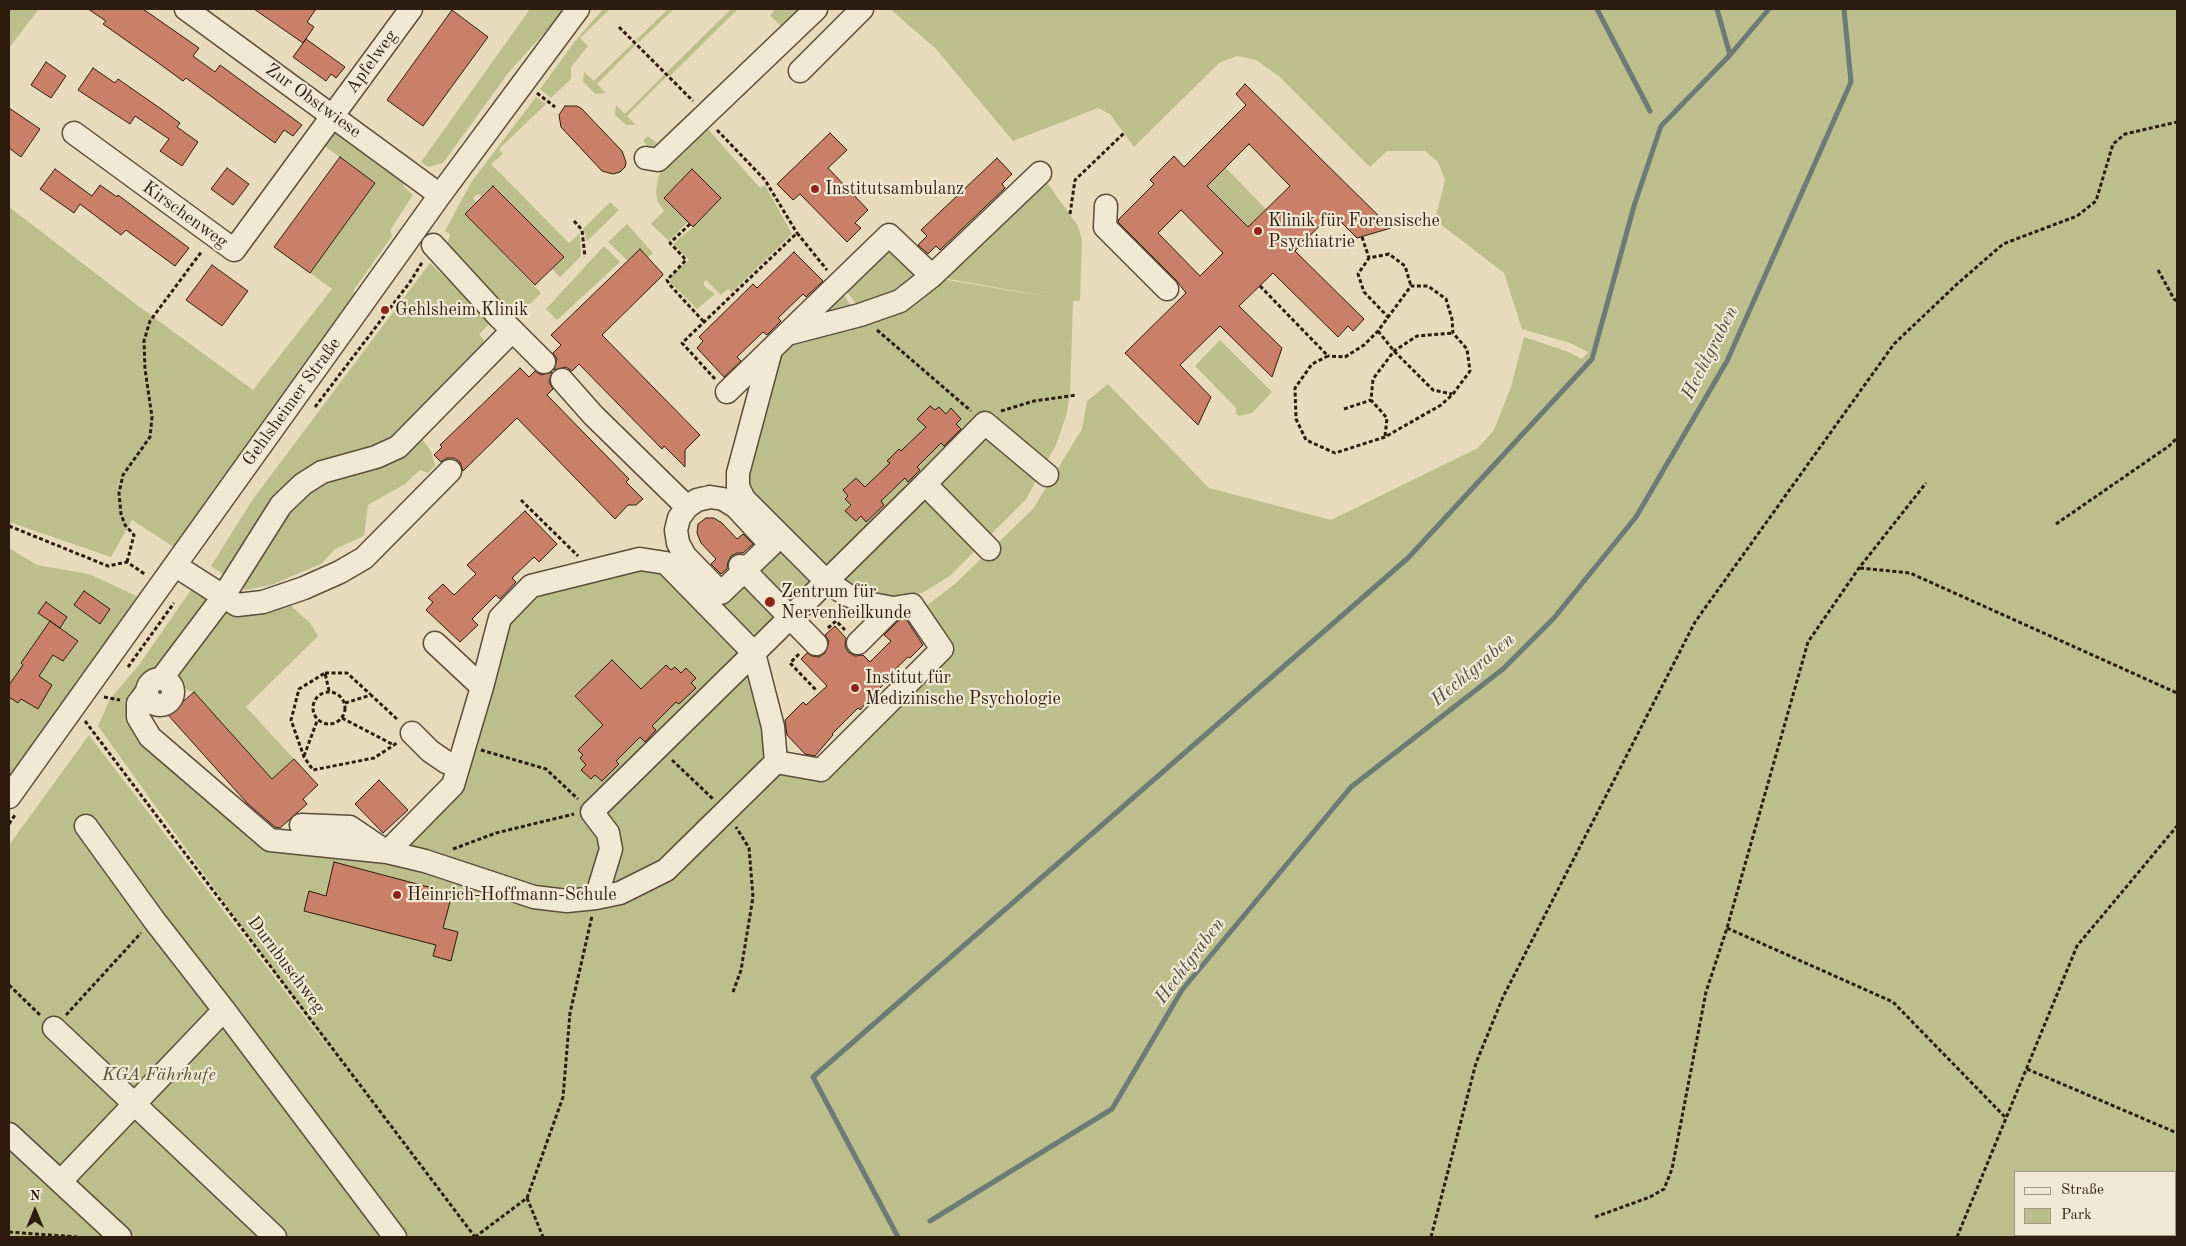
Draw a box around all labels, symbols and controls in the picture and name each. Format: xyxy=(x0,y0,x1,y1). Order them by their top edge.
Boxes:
street label: Apfelweg xyxy=(342,26,402,98)
street label: Zur Obstwiese xyxy=(261,59,365,143)
street label: Kirschenweg xyxy=(138,177,232,253)
place label: Institutsambulanz xyxy=(825,178,964,200)
marker: Institutsambulanz xyxy=(809,183,821,195)
place label: Klinik für Forensische Psychiatrie xyxy=(1268,210,1440,252)
marker: Klinik für Forensische Psychiatrie xyxy=(1252,225,1264,237)
place label: Gehlsheim Klinik xyxy=(395,299,528,321)
water label: Hechtgraben xyxy=(1677,302,1743,404)
marker: Gehlsheim Klinik xyxy=(379,304,391,316)
street label: Gehlsheimer Straße xyxy=(238,334,346,470)
place label: Zentrum für Nervenheilkunde xyxy=(781,581,911,624)
marker: Zentrum für Nervenheilkunde xyxy=(763,595,777,609)
water label: Hechtgraben xyxy=(1427,628,1519,712)
place label: Institut für Medizinische Psychologie xyxy=(865,667,1061,710)
marker: Institut für Medizinische Psychologie xyxy=(849,682,861,694)
place label: Heinrich-Hoffmann-Schule xyxy=(407,884,616,906)
marker: Heinrich-Hoffmann-Schule xyxy=(391,889,403,901)
street label: Durnbuschweg xyxy=(242,912,330,1018)
water label: Hechtgraben xyxy=(1150,913,1230,1009)
park label: KGA Fährhufe xyxy=(102,1064,216,1086)
legend xyxy=(2014,1171,2176,1236)
text: Straße xyxy=(2061,1183,2104,1198)
north arrow xyxy=(10,1186,60,1236)
text: N xyxy=(30,1189,40,1203)
text: Park xyxy=(2061,1208,2092,1223)

